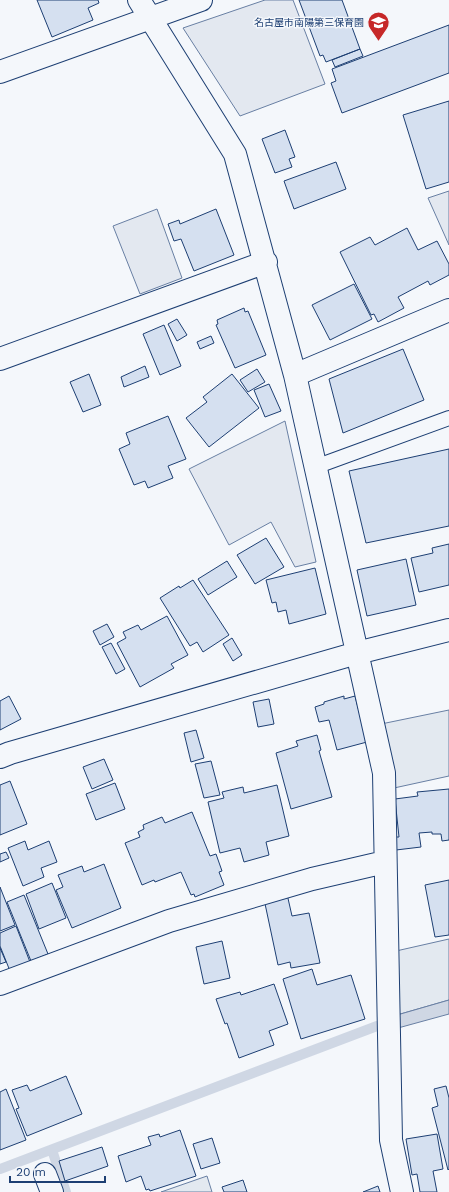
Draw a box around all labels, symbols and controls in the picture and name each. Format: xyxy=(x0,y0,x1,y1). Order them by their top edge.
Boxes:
school or university icon: 名古屋市南陽第三保育園 xyxy=(366,9,392,42)
place label: 名古屋市南陽第三保育園 xyxy=(254,17,364,28)
scale bar xyxy=(10,1158,105,1184)
text: 20 m xyxy=(16,1165,46,1179)

